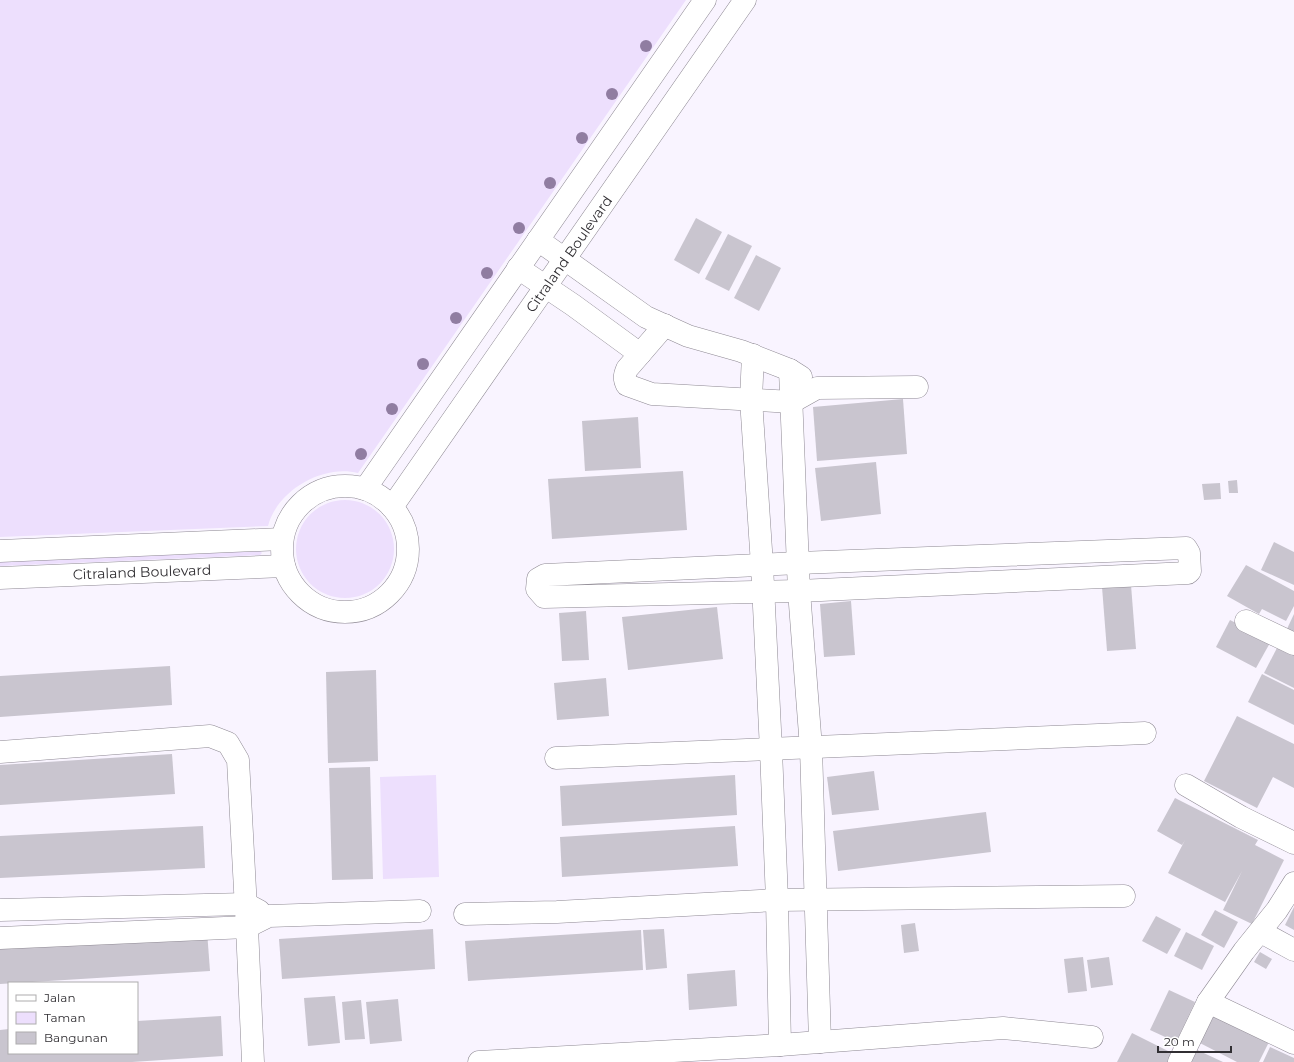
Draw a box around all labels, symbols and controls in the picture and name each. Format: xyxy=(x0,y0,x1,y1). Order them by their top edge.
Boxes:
street label: Citraland Boulevard xyxy=(522,192,616,316)
street label: Citraland Boulevard xyxy=(72,561,212,583)
legend xyxy=(8,982,138,1054)
text: Jalan xyxy=(43,990,76,1005)
text: Taman xyxy=(44,1010,86,1025)
scale bar xyxy=(1158,1028,1231,1054)
text: Bangunan xyxy=(44,1030,108,1045)
text: 20 m xyxy=(1164,1034,1195,1049)

